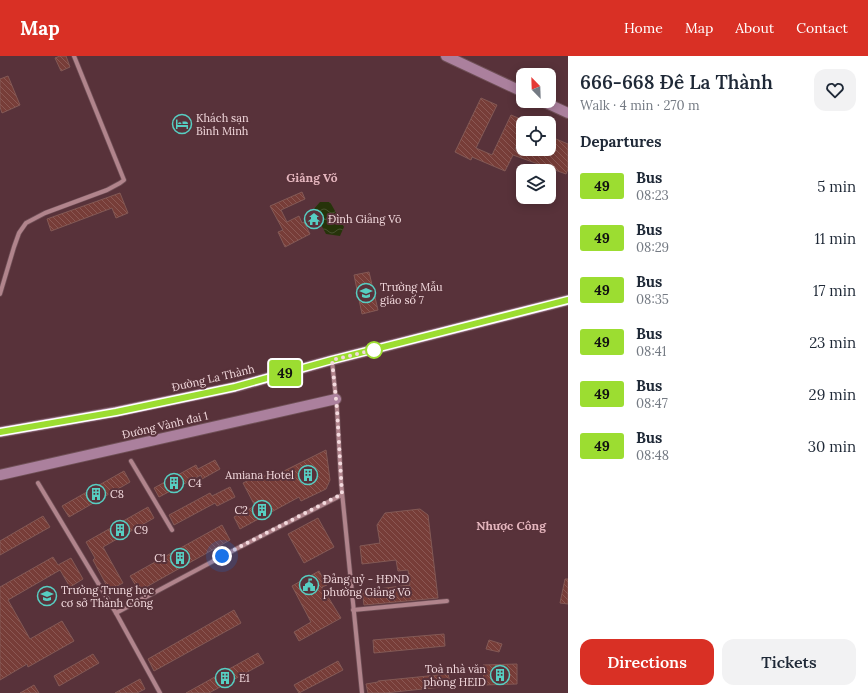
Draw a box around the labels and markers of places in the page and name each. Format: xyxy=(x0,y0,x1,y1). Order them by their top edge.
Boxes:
place label: Khách sạn Bình Minh xyxy=(196,111,249,138)
hotel icon: Khách sạn Bình Minh xyxy=(171,113,193,135)
temple icon: Đình Giảng Võ xyxy=(303,208,325,230)
place label: Đình Giảng Võ xyxy=(328,212,401,226)
place label: Trường Mẫu giáo số 7 xyxy=(380,280,443,307)
school or university icon: Trường Mẫu giáo số 7 xyxy=(355,282,377,304)
unlabelled marker xyxy=(365,341,383,359)
building icon: Amiana Hotel xyxy=(297,464,319,486)
place label: Amiana Hotel xyxy=(224,468,294,482)
building icon: C4 xyxy=(163,472,185,494)
place label: C4 xyxy=(188,476,202,490)
building icon: C8 xyxy=(85,483,107,505)
place label: C8 xyxy=(110,487,124,501)
building icon: C2 xyxy=(251,499,273,521)
place label: C2 xyxy=(234,503,248,517)
building icon: C9 xyxy=(109,519,131,541)
place label: C9 xyxy=(134,523,148,537)
building icon: C1 xyxy=(169,547,191,569)
place label: C1 xyxy=(154,551,166,565)
place label: Đảng uỷ - HĐND phường Giảng Võ xyxy=(323,572,411,599)
public building icon: Đảng uỷ - HĐND phường Giảng Võ xyxy=(298,574,320,596)
place label: Trường Trung học cơ sở Thành Công xyxy=(61,583,154,610)
school or university icon: Trường Trung học cơ sở Thành Công xyxy=(36,585,58,607)
place label: Toà nhà văn phòng HEID xyxy=(423,662,486,689)
building icon: Toà nhà văn phòng HEID xyxy=(489,664,511,686)
building icon: E1 xyxy=(214,667,236,689)
place label: E1 xyxy=(239,671,250,685)

